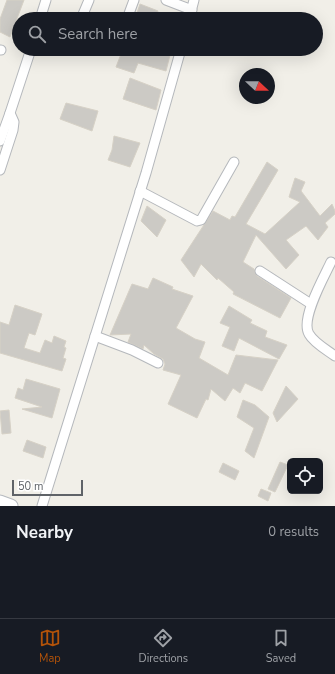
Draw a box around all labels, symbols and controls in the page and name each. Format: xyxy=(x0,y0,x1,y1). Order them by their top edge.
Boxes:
search box xyxy=(12,12,323,56)
icon: search xyxy=(26,23,48,45)
text: Search here xyxy=(58,24,138,44)
north arrow xyxy=(239,68,275,104)
map controls xyxy=(287,458,323,494)
button: locate xyxy=(287,458,323,494)
scale bar xyxy=(12,478,83,497)
text: 50 m xyxy=(18,479,43,494)
text: Nearby xyxy=(16,521,73,544)
text: 0 results xyxy=(268,523,319,541)
tab: Map xyxy=(39,627,61,666)
tab: Directions xyxy=(139,627,188,666)
tab: Saved xyxy=(266,627,296,666)

